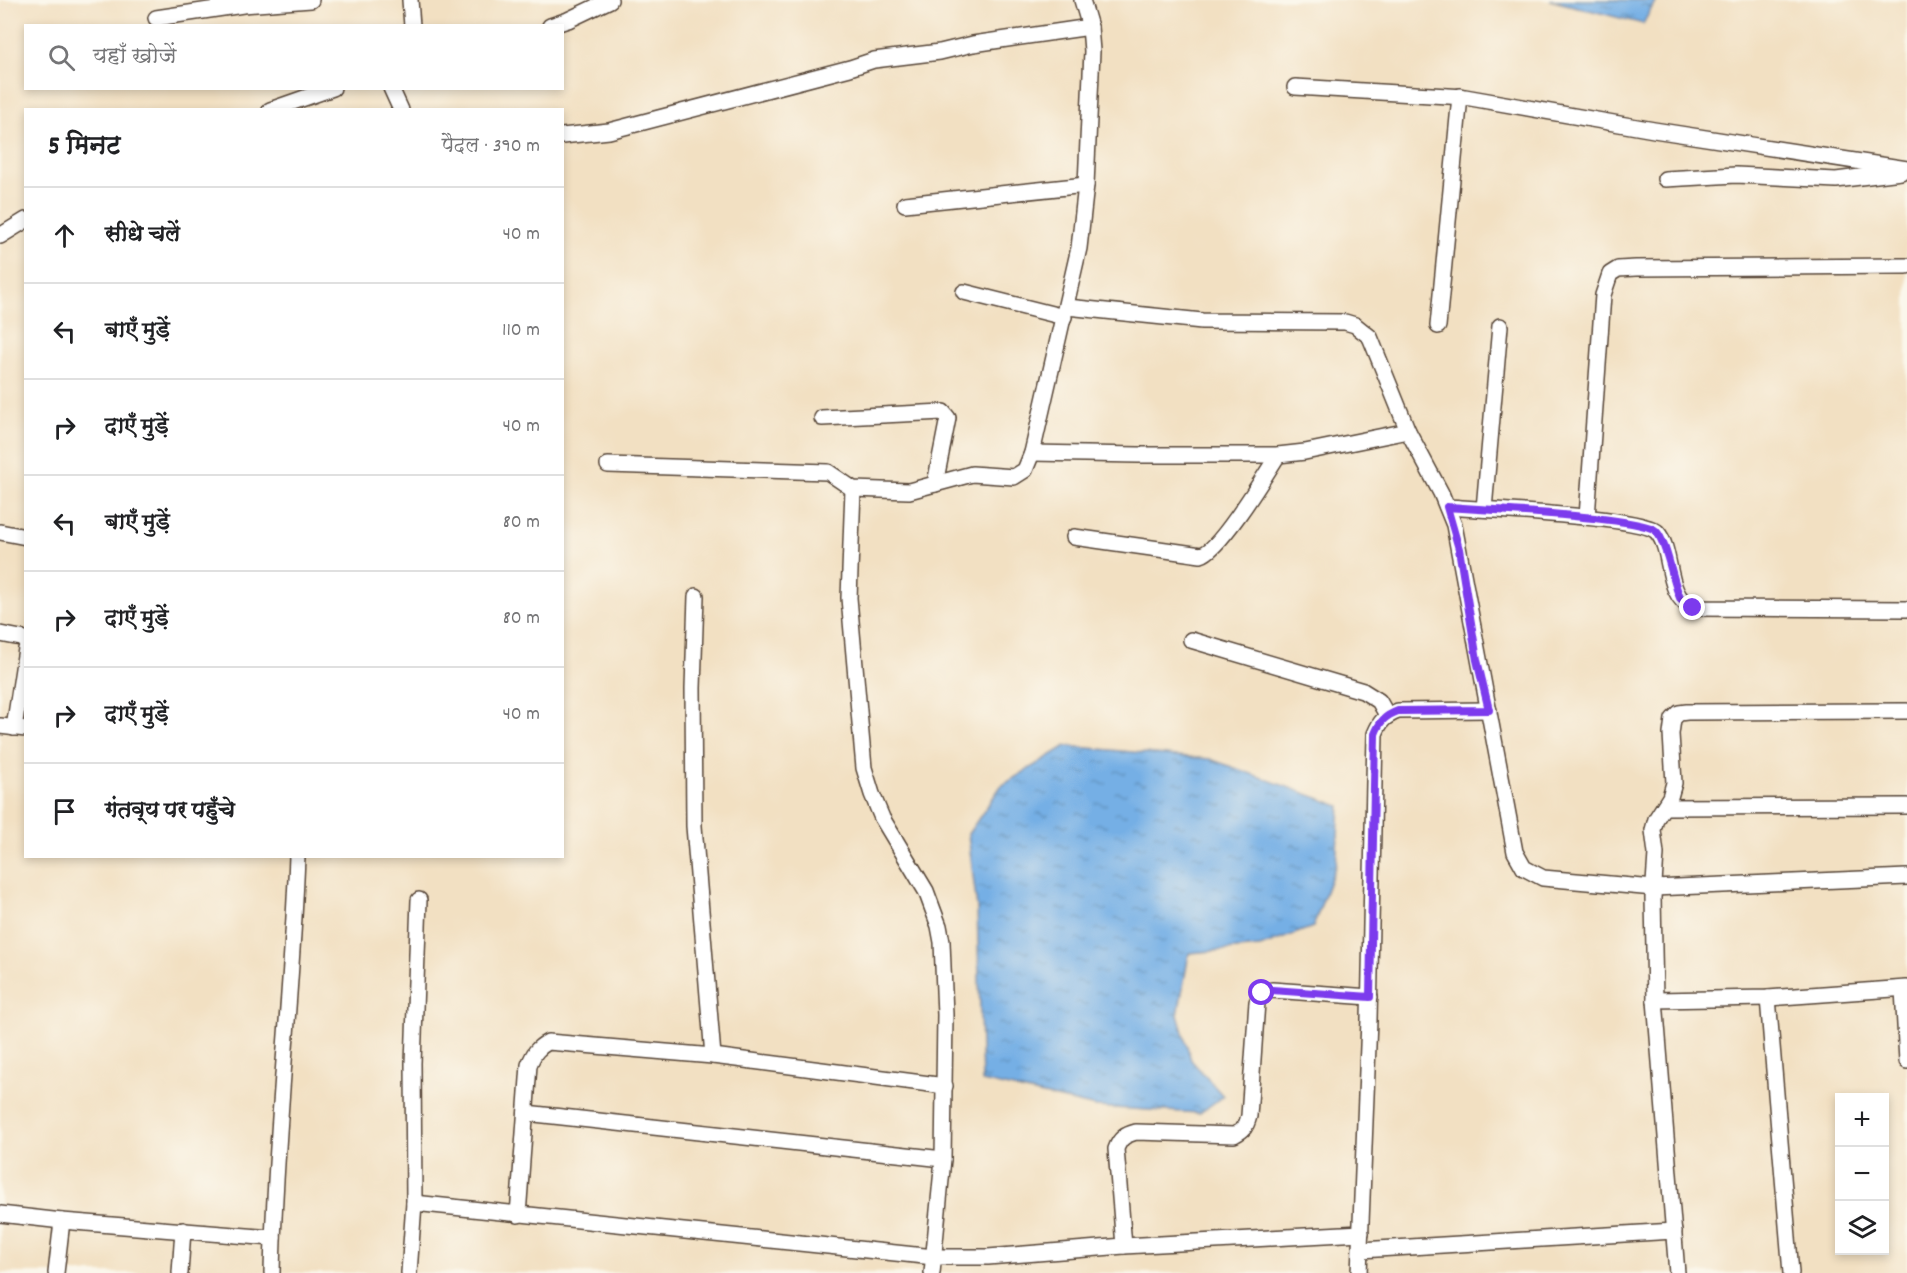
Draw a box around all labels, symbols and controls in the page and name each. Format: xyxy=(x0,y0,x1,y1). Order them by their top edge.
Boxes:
search box xyxy=(24,24,564,90)
icon: search xyxy=(45,41,78,74)
text: यहाँ खोजें xyxy=(93,42,176,73)
text: 5 मिनट xyxy=(48,129,121,166)
text: पैदल · 390 m xyxy=(442,133,540,161)
icon: ahead xyxy=(48,219,81,252)
text: सीधे चलें xyxy=(105,220,180,251)
text: 40 m xyxy=(502,221,540,249)
icon: left xyxy=(48,315,81,348)
text: बाएँ मुड़ें xyxy=(105,316,170,347)
text: 110 m xyxy=(502,317,540,345)
icon: right xyxy=(48,411,81,444)
text: दाएँ मुड़ें xyxy=(105,412,169,443)
text: 40 m xyxy=(502,413,540,441)
icon: left xyxy=(48,507,81,540)
text: बाएँ मुड़ें xyxy=(105,508,170,539)
text: 80 m xyxy=(503,509,540,537)
route end xyxy=(1679,594,1705,620)
icon: right xyxy=(48,603,81,636)
text: दाएँ मुड़ें xyxy=(105,604,169,635)
text: 80 m xyxy=(503,605,540,633)
icon: right xyxy=(48,699,81,732)
text: दाएँ मुड़ें xyxy=(105,700,169,731)
text: 40 m xyxy=(502,701,540,729)
icon: arrive xyxy=(48,795,81,828)
text: गंतव्य पर पहुँचे xyxy=(105,796,235,827)
route start xyxy=(1248,979,1274,1005)
map controls xyxy=(1835,1093,1889,1255)
button: + xyxy=(1835,1093,1889,1147)
button: − xyxy=(1835,1147,1889,1201)
button: layers xyxy=(1835,1201,1889,1255)

